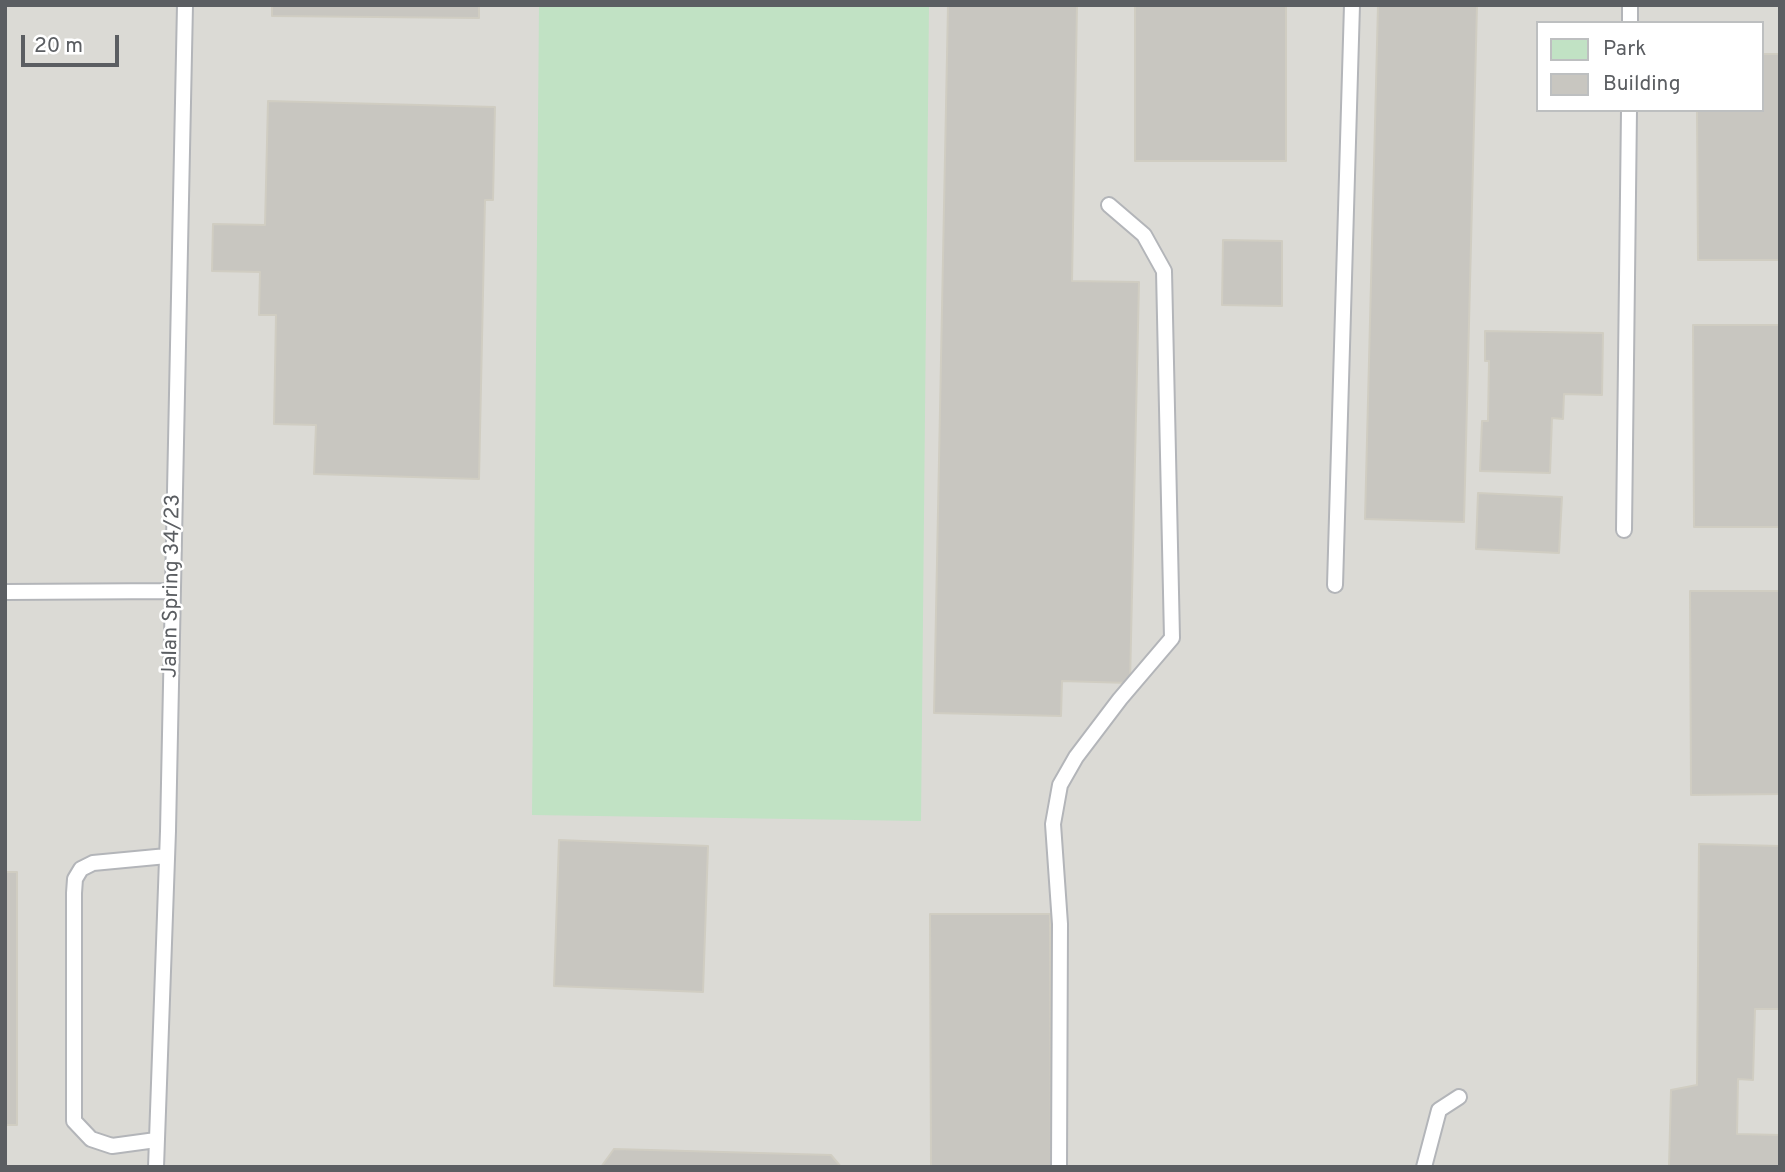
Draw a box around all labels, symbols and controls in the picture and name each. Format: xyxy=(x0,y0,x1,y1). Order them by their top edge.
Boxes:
scale bar xyxy=(24,21,122,65)
legend xyxy=(1536,21,1764,112)
text: 20 m xyxy=(34,33,83,60)
text: Park xyxy=(1603,36,1646,63)
text: Building xyxy=(1603,71,1681,98)
street label: Jalan Spring 34/23 xyxy=(159,494,187,678)

